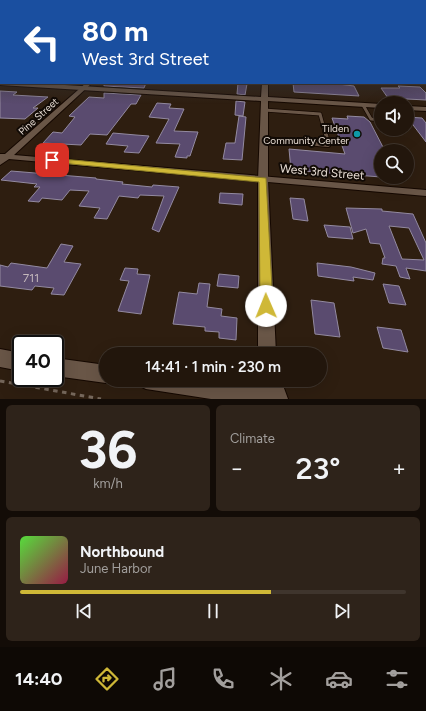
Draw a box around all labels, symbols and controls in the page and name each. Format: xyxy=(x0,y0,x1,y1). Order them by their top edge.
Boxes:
text: 80 m xyxy=(82,14,148,48)
icon: left xyxy=(16,16,68,68)
text: West 3rd Street xyxy=(82,48,209,70)
street label: Pine Street xyxy=(16,95,61,138)
map controls xyxy=(374,96,414,184)
button: sound xyxy=(374,96,414,136)
place label: Tilden Community Center xyxy=(263,122,350,147)
marker: Tilden Community Center xyxy=(352,129,362,139)
pin xyxy=(35,143,69,177)
button: search xyxy=(374,144,414,184)
icon: arrive xyxy=(41,149,63,171)
street label: West 3rd Street xyxy=(279,161,365,183)
house number: 711 xyxy=(23,271,39,285)
position arrow xyxy=(245,285,287,327)
speed limit sign: 40 xyxy=(12,335,64,387)
text: 14:41 · 1 min · 230 m xyxy=(145,358,281,376)
text: 36 xyxy=(78,419,138,481)
text: Climate xyxy=(230,431,275,446)
text: 23° xyxy=(296,450,340,487)
text: − xyxy=(230,455,244,482)
text: + xyxy=(392,455,406,482)
text: km/h xyxy=(93,476,123,491)
text: Northbound xyxy=(80,543,164,561)
text: June Harbor xyxy=(80,561,152,576)
icon: previous xyxy=(73,600,95,622)
icon: pause xyxy=(202,600,224,622)
icon: next xyxy=(331,600,353,622)
icon: directions xyxy=(93,665,121,693)
icon: music xyxy=(151,665,179,693)
icon: phone xyxy=(209,665,237,693)
icon: climate xyxy=(267,665,295,693)
icon: car xyxy=(325,665,353,693)
icon: filters xyxy=(383,665,411,693)
text: 14:40 xyxy=(15,668,63,690)

